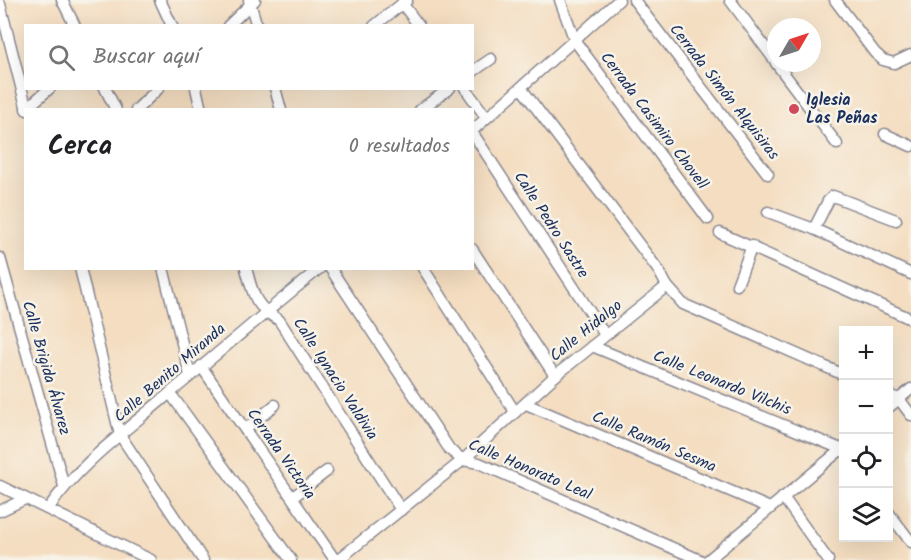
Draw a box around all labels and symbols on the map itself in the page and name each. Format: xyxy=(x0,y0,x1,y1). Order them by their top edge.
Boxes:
north arrow xyxy=(767,18,821,72)
street label: Cerrada Simón Alquisiras xyxy=(663,19,785,166)
street label: Cerrada Casimiro Chovell xyxy=(594,47,714,195)
place label: Iglesia Las Peñas xyxy=(806,88,878,131)
marker: Iglesia Las Peñas xyxy=(787,102,801,116)
street label: Calle Pedro Sastre xyxy=(507,167,595,283)
street label: Calle Hidalgo xyxy=(544,294,628,368)
street label: Calle Brigida Álvarez xyxy=(15,298,77,438)
street label: Calle Ignacio Valdivia xyxy=(286,313,384,445)
street label: Calle Benito Miranda xyxy=(108,317,232,429)
street label: Calle Leonardo Vilchis xyxy=(649,344,795,422)
street label: Cerrada Victoria xyxy=(240,403,322,505)
street label: Calle Ramón Sesma xyxy=(588,404,720,480)
street label: Calle Honorato Leal xyxy=(464,433,596,507)

